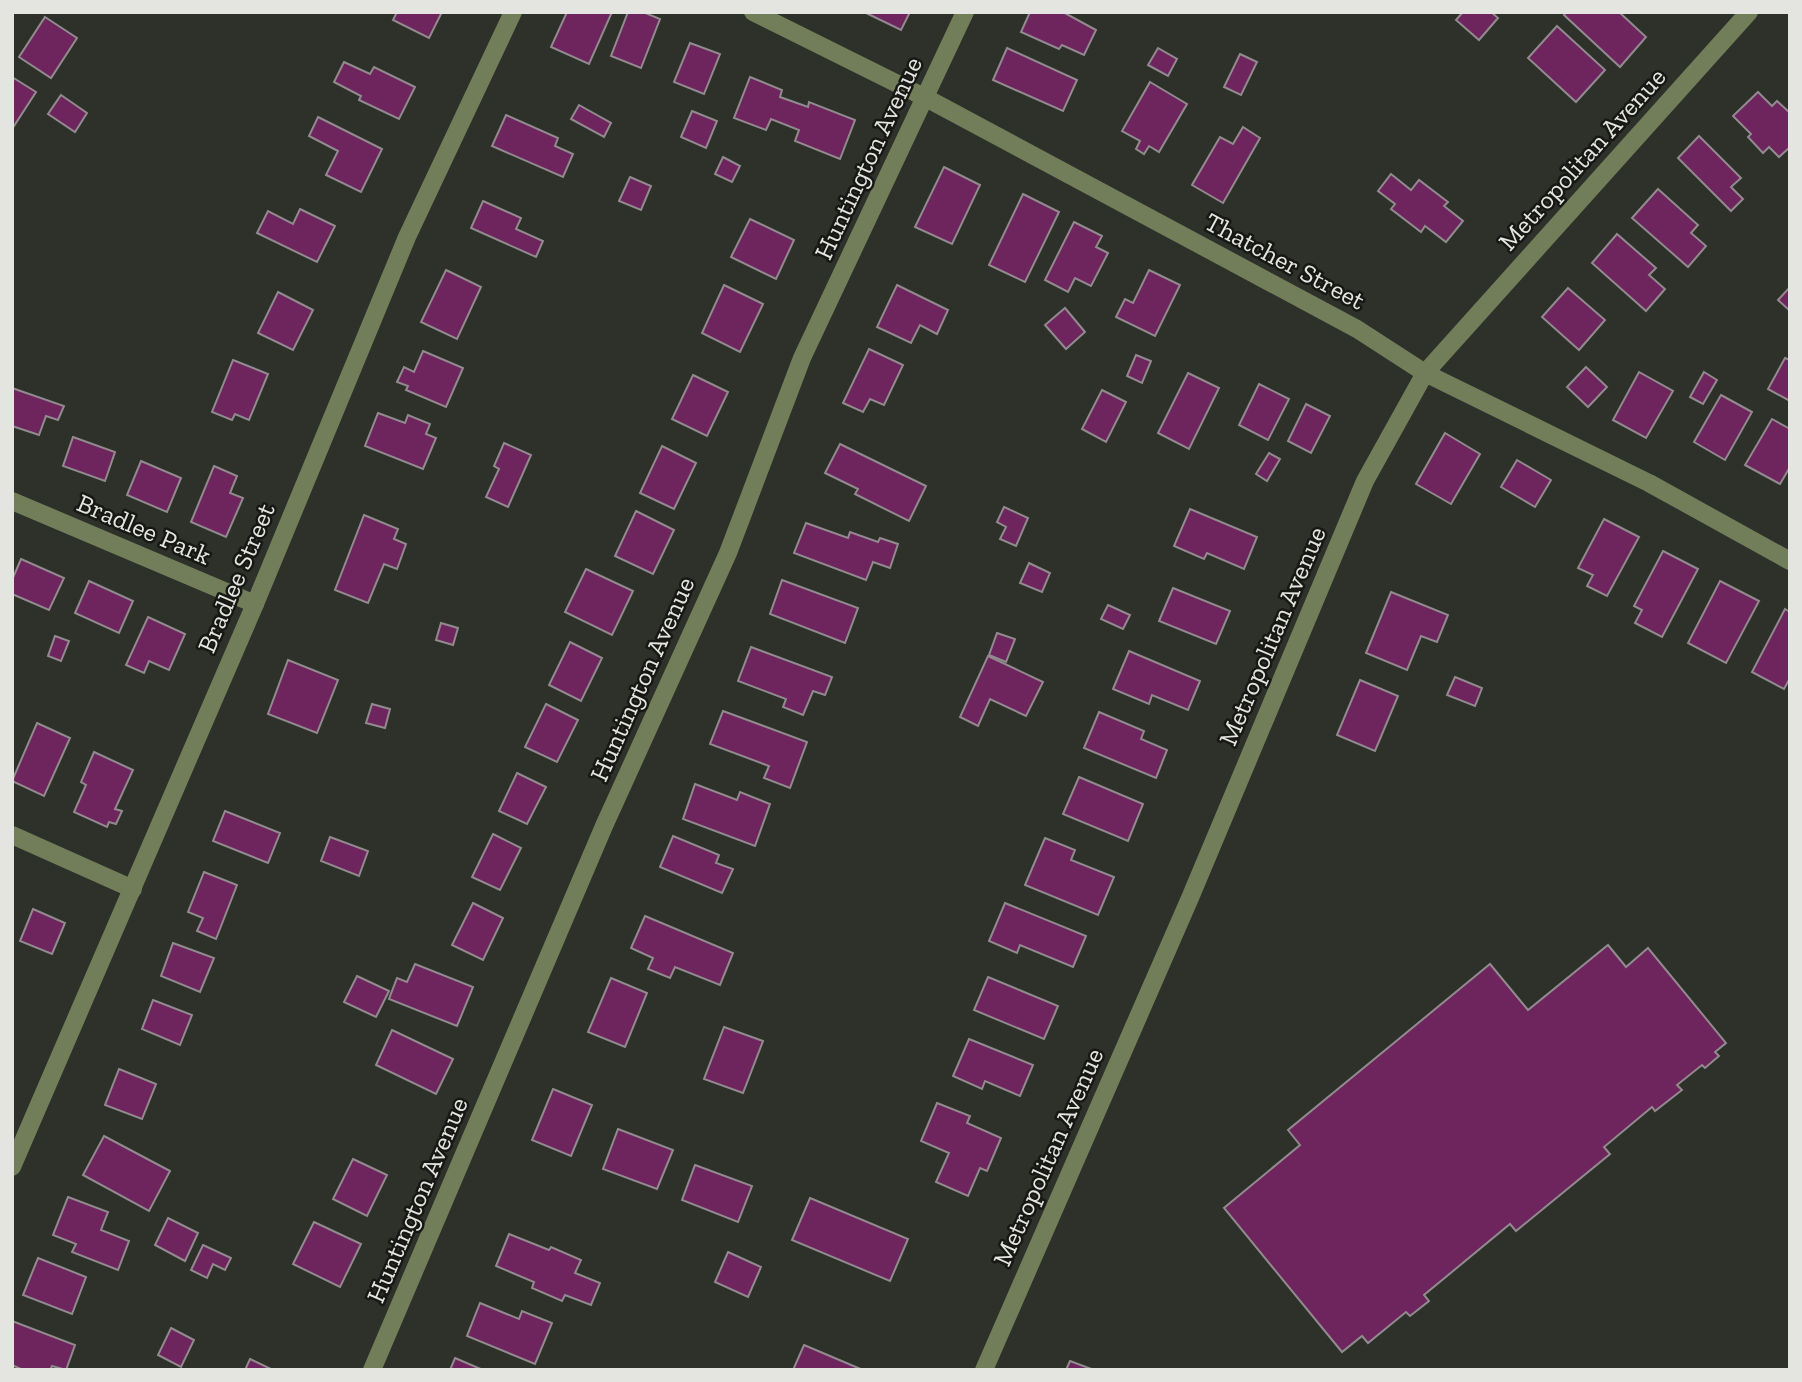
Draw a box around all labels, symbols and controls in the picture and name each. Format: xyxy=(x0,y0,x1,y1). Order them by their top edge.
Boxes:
street label: Huntington Avenue xyxy=(807,52,929,264)
street label: Metropolitan Avenue xyxy=(1492,61,1672,257)
street label: Thatcher Street xyxy=(1200,205,1371,317)
street label: Bradlee Park xyxy=(72,486,216,572)
street label: Bradlee Street xyxy=(190,498,282,658)
street label: Metropolitan Avenue xyxy=(1211,522,1333,750)
street label: Huntington Avenue xyxy=(583,572,701,786)
street label: Metropolitan Avenue xyxy=(986,1043,1110,1271)
street label: Huntington Avenue xyxy=(359,1092,475,1308)

